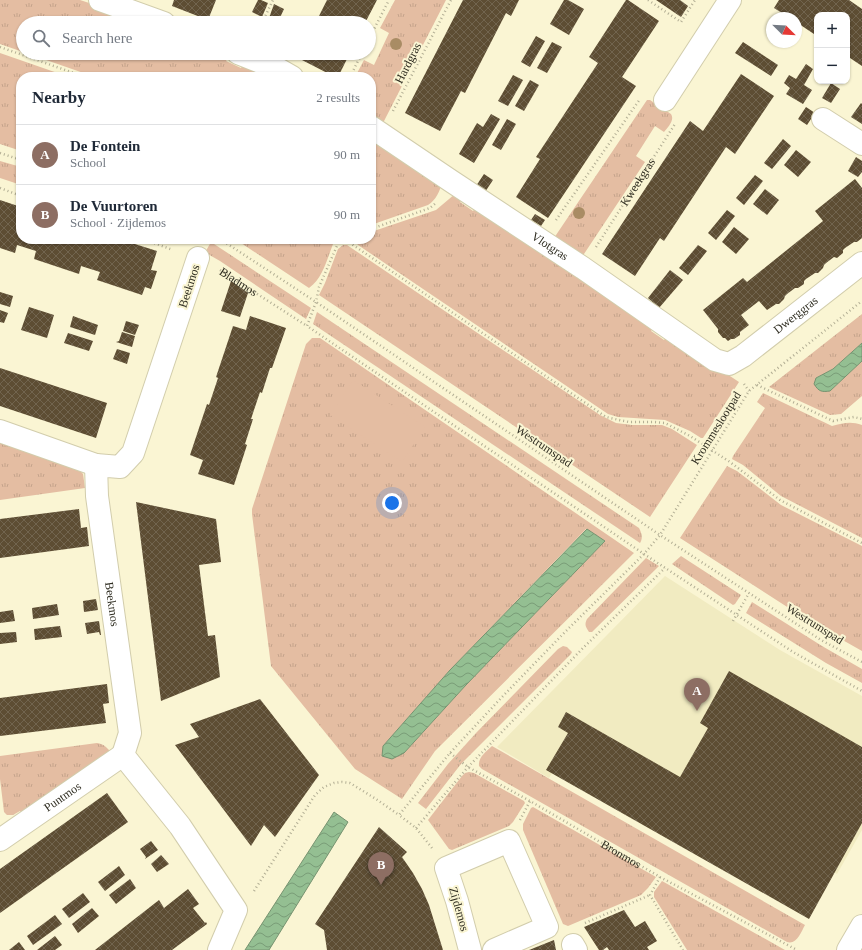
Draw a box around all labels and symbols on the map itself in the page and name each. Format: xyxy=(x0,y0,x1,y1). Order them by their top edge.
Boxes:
north arrow xyxy=(766,12,802,48)
street label: Hardgras xyxy=(392,40,424,86)
street label: Kweekgras xyxy=(617,155,658,209)
street label: Vlotgras xyxy=(529,229,571,264)
street label: Beekmos xyxy=(175,262,203,309)
street label: Bladmos xyxy=(217,264,261,300)
street label: Dwerggras xyxy=(771,293,821,337)
street label: Krommeslootpad xyxy=(688,389,744,467)
street label: Westrumspad xyxy=(513,422,575,470)
your location xyxy=(382,493,402,513)
street label: Beekmos xyxy=(102,581,122,628)
street label: Westrumspad xyxy=(784,601,846,647)
pin: A xyxy=(684,678,710,711)
street label: Puntmos xyxy=(41,779,84,815)
street label: Bronmos xyxy=(599,837,644,872)
pin: B xyxy=(368,852,394,885)
street label: Zijdemos xyxy=(446,885,472,933)

